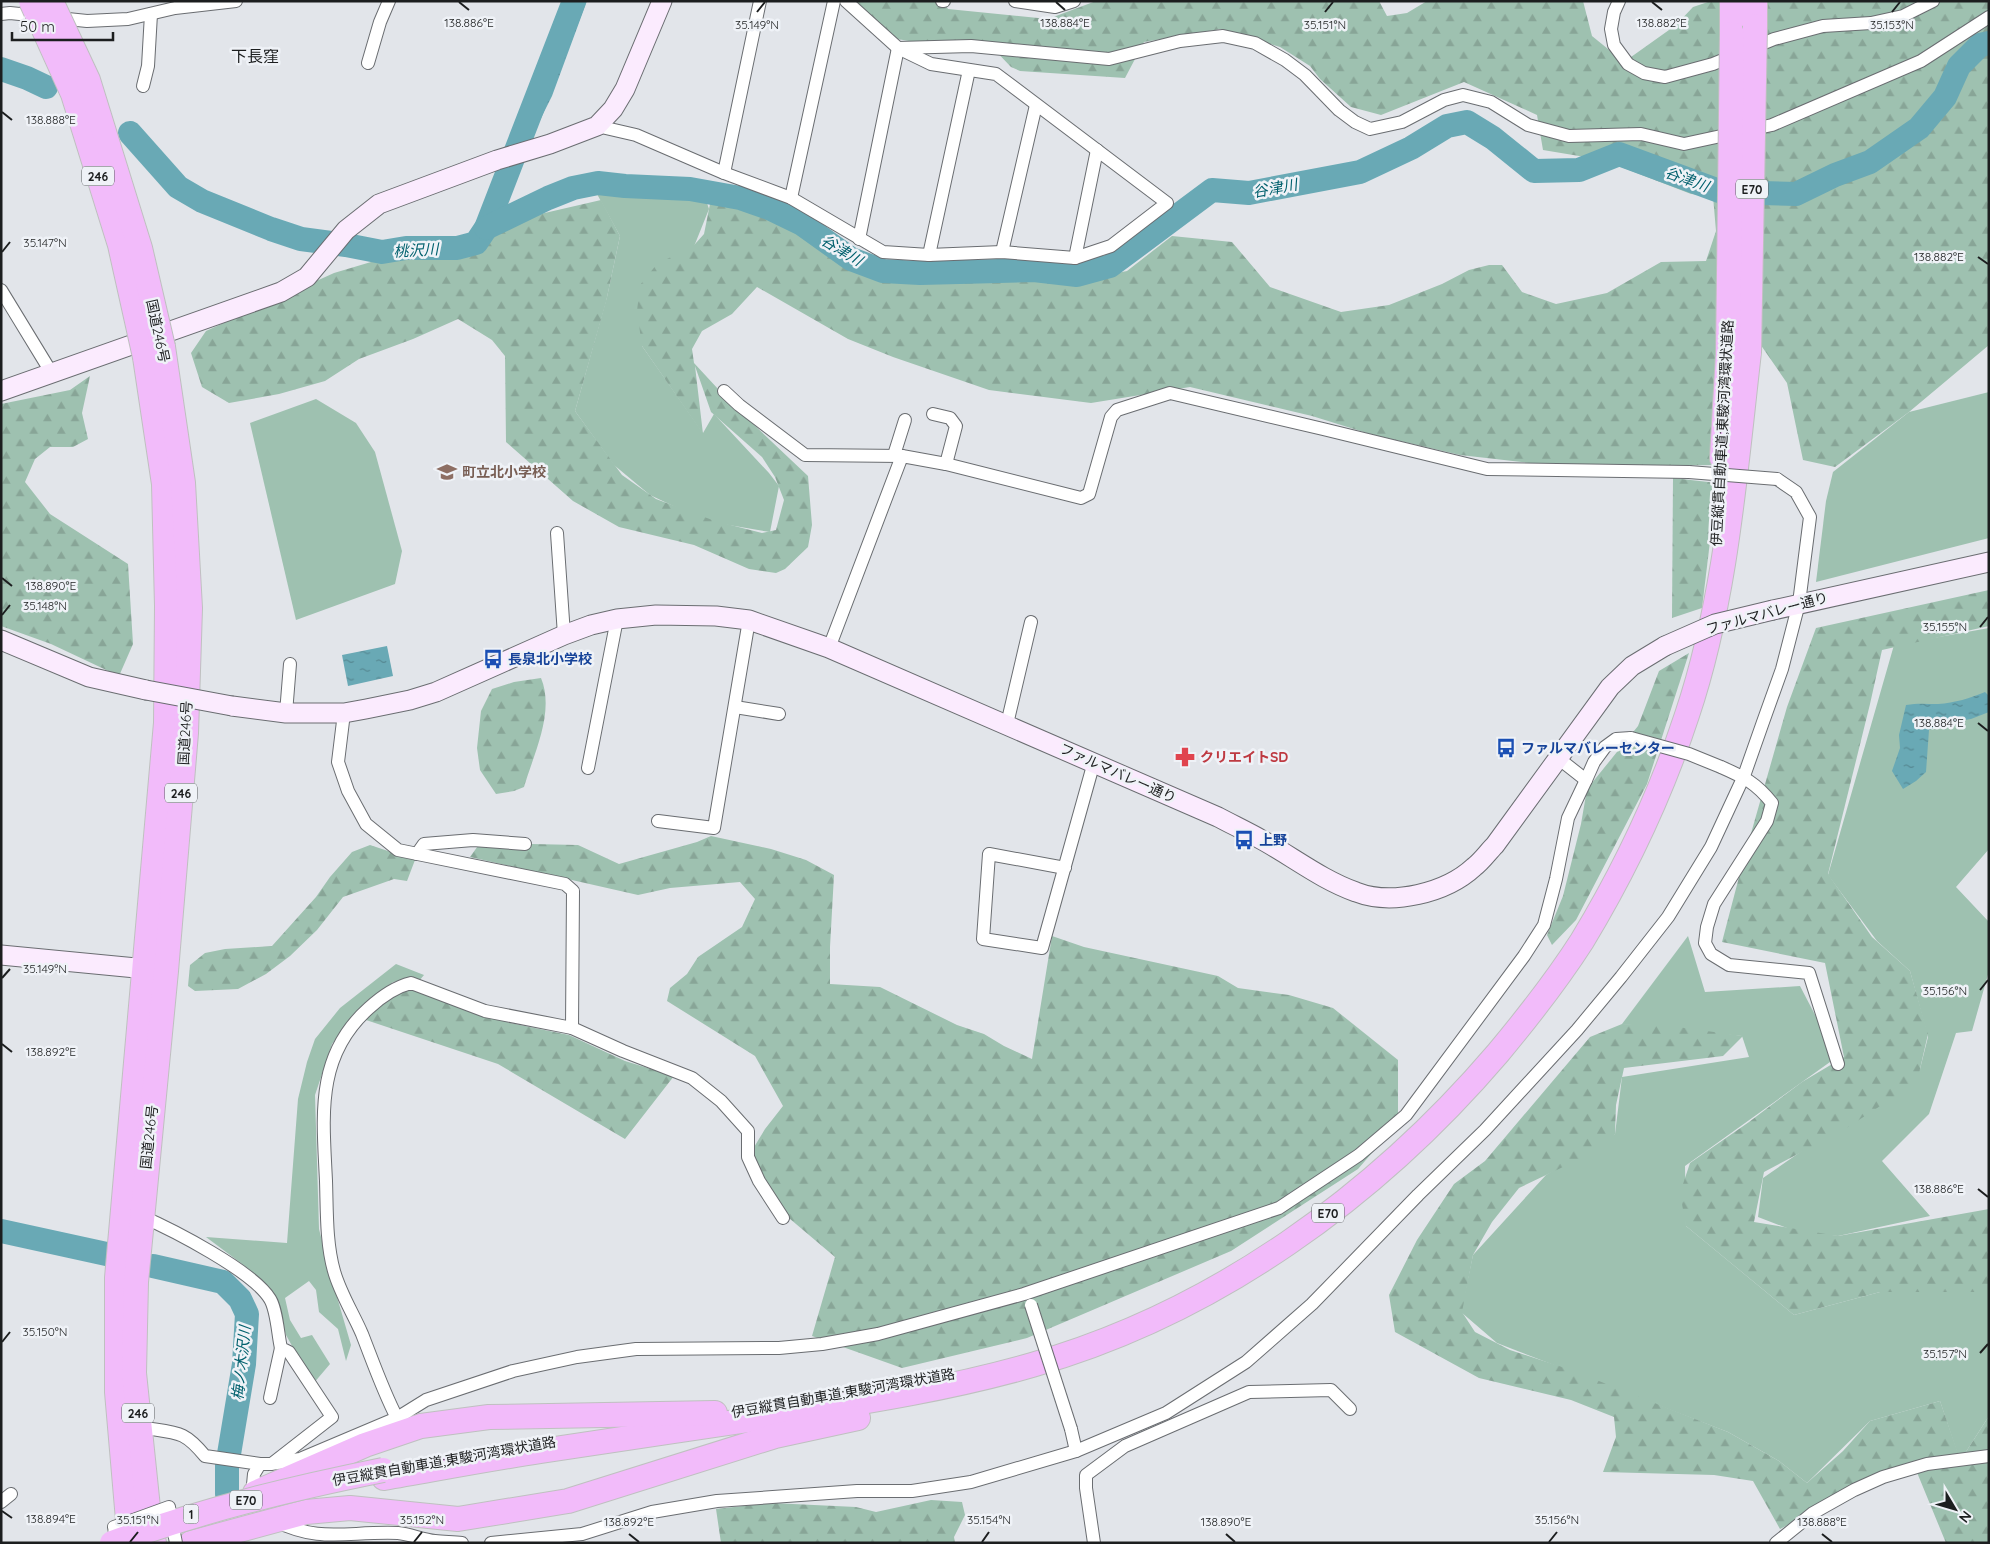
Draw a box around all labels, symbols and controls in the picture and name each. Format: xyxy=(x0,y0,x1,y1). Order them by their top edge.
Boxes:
scale bar xyxy=(12,10,114,42)
text: 138.886°E xyxy=(444,15,494,30)
text: 138.884°E xyxy=(1040,15,1090,30)
text: 138.882°E xyxy=(1637,15,1687,30)
text: 50 m xyxy=(20,17,55,36)
text: 35.149°N xyxy=(735,17,779,32)
text: 35.151°N xyxy=(1304,17,1346,32)
text: 35.153°N xyxy=(1870,17,1914,32)
district label: 下長窪 xyxy=(231,46,279,66)
text: 138.888°E xyxy=(26,112,76,127)
water label: 谷津川 xyxy=(1663,162,1713,196)
road number: 246 xyxy=(82,167,114,186)
water label: 谷津川 xyxy=(1251,174,1301,201)
road number: E70 xyxy=(1736,180,1768,198)
water label: 谷津川 xyxy=(818,230,868,271)
text: 35.147°N xyxy=(23,235,67,250)
water label: 桃沢川 xyxy=(393,239,441,261)
text: 138.882°E xyxy=(1914,249,1964,264)
street label: 国道246号 xyxy=(142,298,174,364)
street label: 伊豆縦貫自動車道;東駿河湾環状道路 xyxy=(1707,319,1737,547)
school or university icon: 町立北小学校 xyxy=(436,461,458,483)
place label: 町立北小学校 xyxy=(462,463,546,481)
text: 138.890°E xyxy=(26,578,76,593)
street label: ファルマバレー通り xyxy=(1704,588,1830,638)
text: 35.148°N xyxy=(23,598,67,613)
text: 35.155°N xyxy=(1923,619,1967,634)
bus stop icon: 長泉北小学校 xyxy=(482,648,504,670)
place label: 長泉北小学校 xyxy=(508,650,592,668)
street label: 国道246号 xyxy=(174,700,196,766)
text: 138.884°E xyxy=(1914,715,1964,730)
bus stop icon: ファルマバレーセンター xyxy=(1495,737,1517,759)
street label: ファルマバレー通り xyxy=(1057,739,1179,807)
place label: ファルマバレーセンター xyxy=(1521,739,1675,757)
pharmacy icon: クリエイトSD xyxy=(1174,746,1196,768)
place label: クリエイトSD xyxy=(1200,748,1288,766)
road number: 246 xyxy=(165,784,197,802)
bus stop icon: 上野 xyxy=(1233,829,1255,851)
place label: 上野 xyxy=(1259,831,1287,849)
text: 35.149°N xyxy=(23,961,67,976)
text: 35.156°N xyxy=(1923,983,1967,998)
text: 138.892°E xyxy=(26,1044,76,1059)
street label: 国道246号 xyxy=(137,1104,161,1170)
text: 138.886°E xyxy=(1914,1181,1964,1196)
road number: E70 xyxy=(1312,1204,1344,1222)
water label: 梅ノ木沢川 xyxy=(228,1323,255,1401)
text: 35.150°N xyxy=(22,1324,68,1339)
text: 35.157°N xyxy=(1923,1346,1967,1361)
street label: 伊豆縦貫自動車道;東駿河湾環状道路 xyxy=(730,1364,956,1422)
road number: 246 xyxy=(122,1404,154,1422)
street label: 伊豆縦貫自動車道;東駿河湾環状道路 xyxy=(331,1432,557,1490)
north arrow xyxy=(1930,1484,1980,1534)
road number: E70 xyxy=(230,1490,262,1510)
road number: 1 xyxy=(184,1505,198,1524)
text: N xyxy=(1955,1507,1976,1527)
text: 138.894°E xyxy=(26,1511,76,1526)
text: 35.151°N xyxy=(117,1512,159,1527)
text: 35.152°N xyxy=(400,1512,444,1527)
text: 35.154°N xyxy=(967,1512,1011,1527)
text: 35.156°N xyxy=(1535,1512,1579,1527)
text: 138.892°E xyxy=(604,1514,654,1529)
text: 138.890°E xyxy=(1201,1514,1251,1529)
text: 138.888°E xyxy=(1797,1514,1847,1529)

